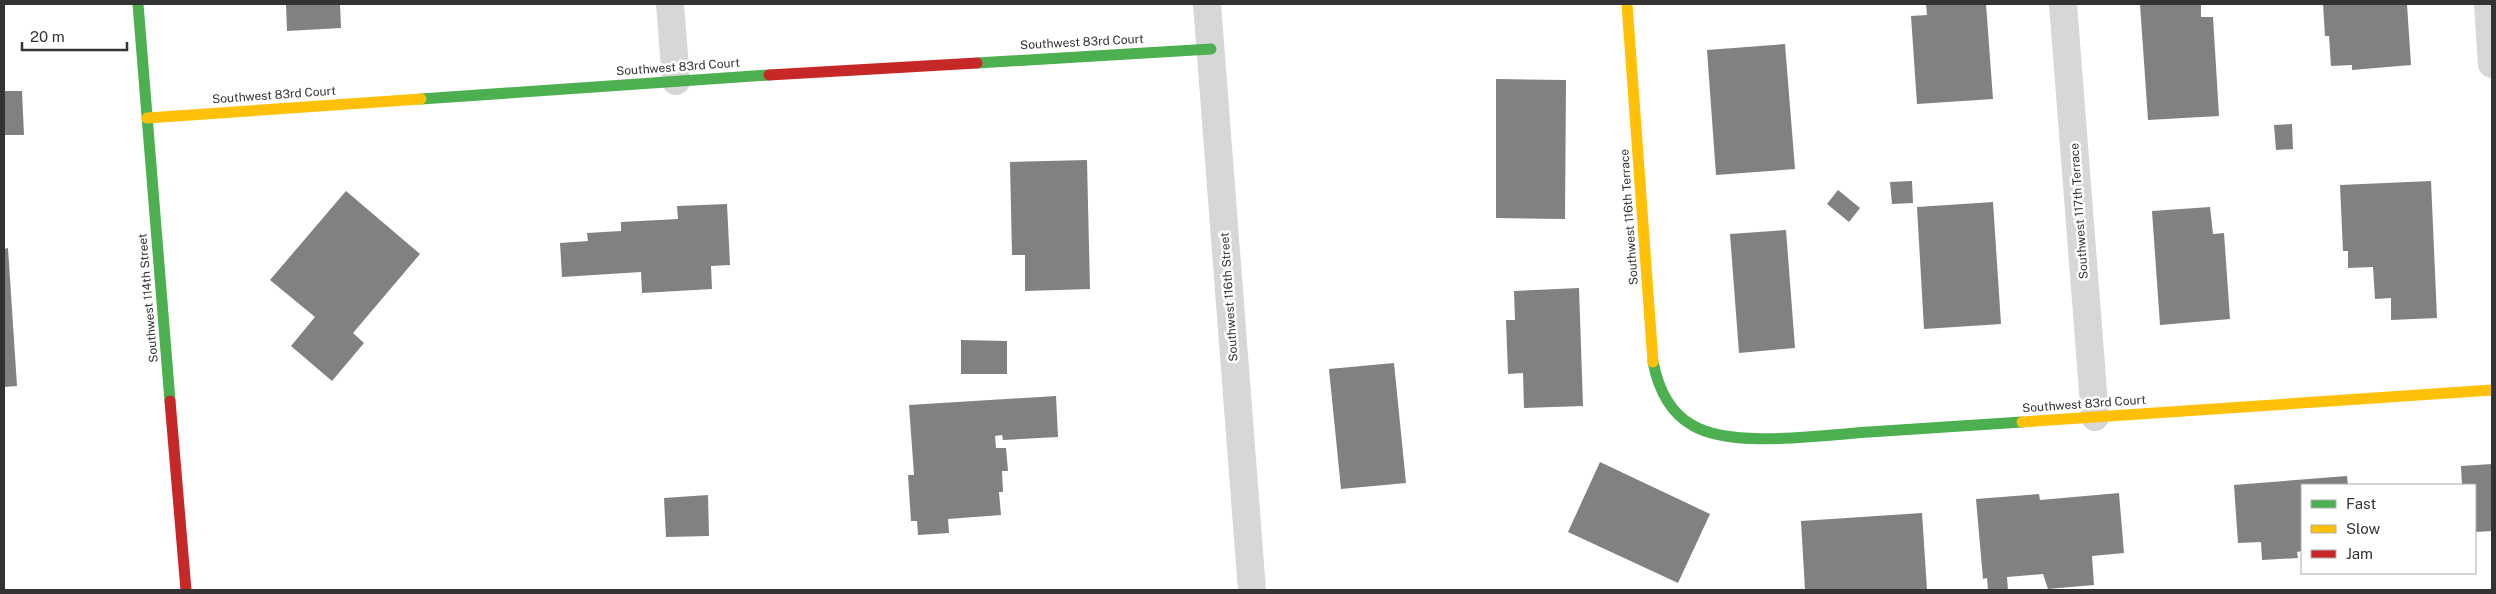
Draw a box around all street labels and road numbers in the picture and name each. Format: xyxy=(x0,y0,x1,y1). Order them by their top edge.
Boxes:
street label: Southwest 83rd Court xyxy=(1020,32,1145,52)
street label: Southwest 83rd Court xyxy=(616,56,741,78)
street label: Southwest 83rd Court xyxy=(212,84,337,106)
street label: Southwest 117th Terrace xyxy=(2067,142,2091,279)
street label: Southwest 116th Terrace xyxy=(1617,148,1641,286)
street label: Southwest 116th Street xyxy=(1217,232,1240,362)
street label: Southwest 114th Street xyxy=(135,233,161,363)
street label: Southwest 83rd Court xyxy=(2022,393,2147,415)

